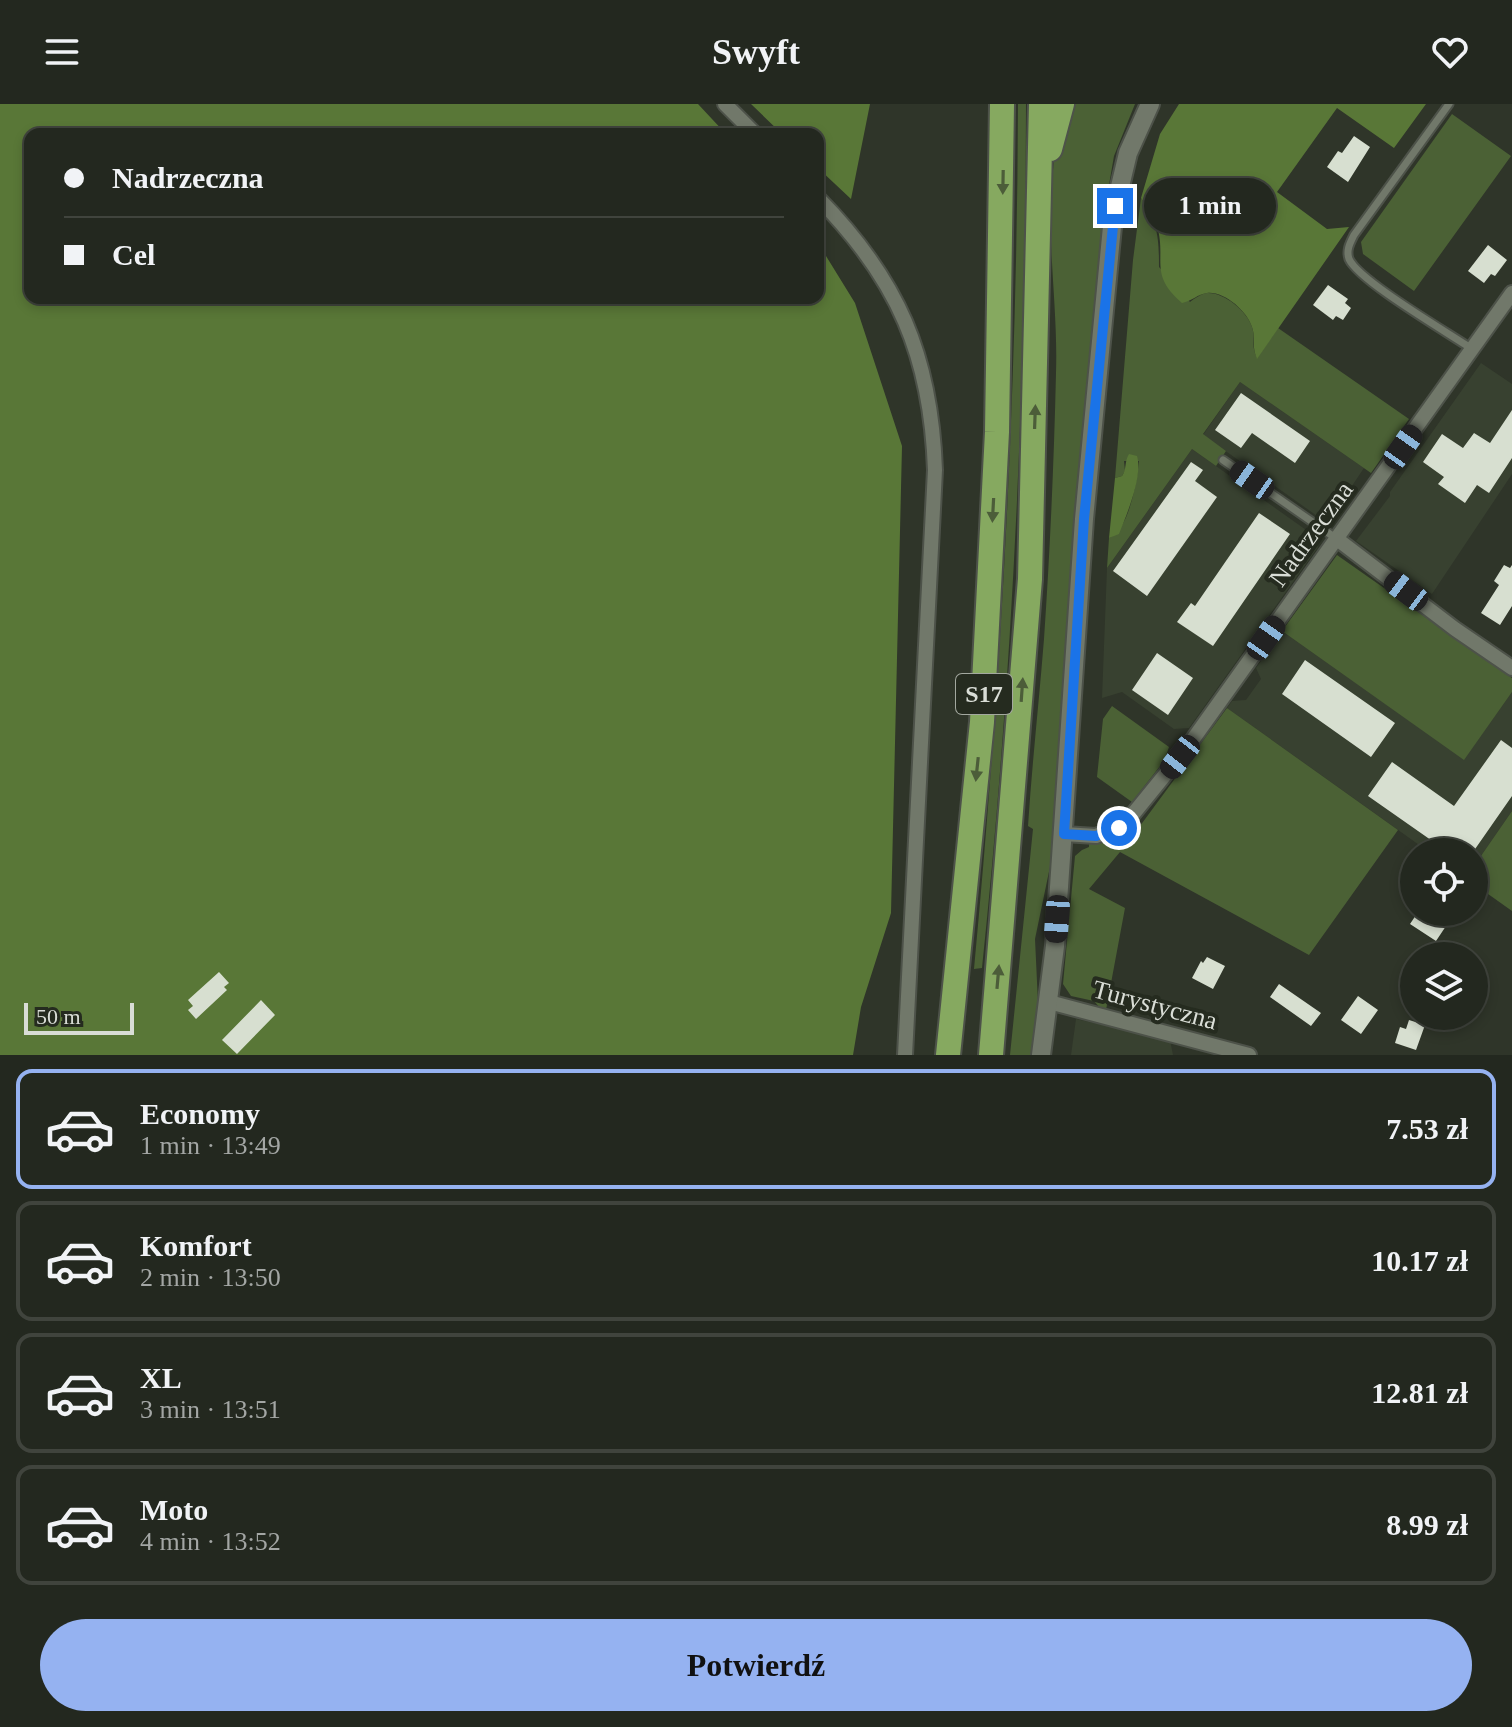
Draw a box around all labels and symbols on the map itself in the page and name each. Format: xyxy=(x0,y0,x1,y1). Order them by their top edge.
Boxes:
one-way arrow xyxy=(996,170,1009,195)
callout: 1 min xyxy=(1143,178,1275,234)
route end xyxy=(1097,188,1133,224)
one-way arrow xyxy=(1028,404,1041,429)
car xyxy=(1379,420,1427,474)
car xyxy=(1225,456,1279,504)
street label: Nadrzeczna xyxy=(1263,475,1359,592)
one-way arrow xyxy=(986,498,999,523)
car xyxy=(1380,567,1432,615)
car xyxy=(1242,611,1290,665)
road number: S17 xyxy=(956,674,1012,714)
one-way arrow xyxy=(1016,677,1029,702)
car xyxy=(1156,731,1204,783)
one-way arrow xyxy=(971,757,984,782)
route start xyxy=(1101,810,1137,846)
car xyxy=(1043,894,1071,944)
one-way arrow xyxy=(992,964,1005,989)
street label: Turystyczna xyxy=(1090,974,1221,1036)
scale bar xyxy=(24,999,134,1035)

